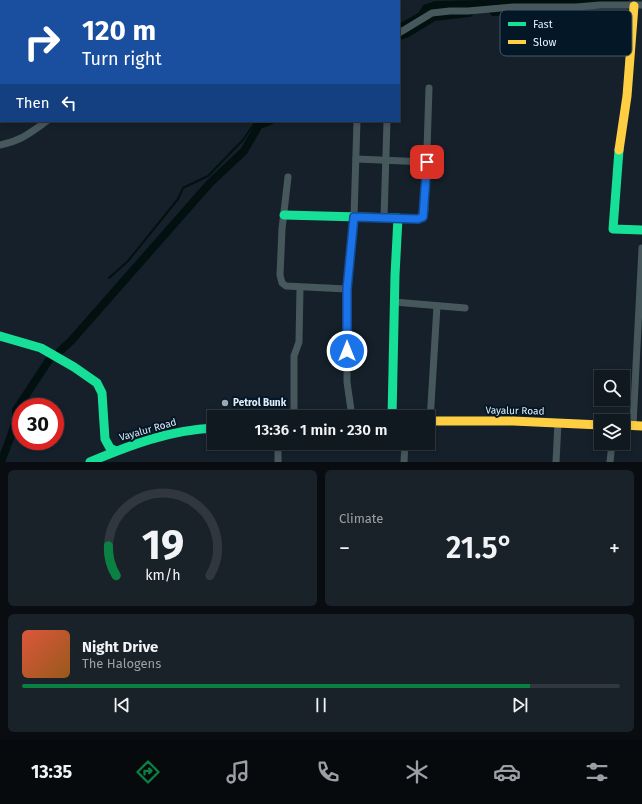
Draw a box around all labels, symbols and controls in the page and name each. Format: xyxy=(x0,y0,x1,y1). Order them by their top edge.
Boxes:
legend xyxy=(500,10,632,56)
text: 120 m xyxy=(82,14,156,47)
icon: right xyxy=(16,16,68,68)
text: Fast xyxy=(533,18,553,31)
text: Slow xyxy=(533,36,557,49)
text: Turn right xyxy=(82,48,162,70)
icon: left xyxy=(58,92,80,114)
text: Then xyxy=(16,94,50,112)
pin xyxy=(410,145,444,179)
icon: arrive xyxy=(416,151,438,173)
position arrow xyxy=(326,330,368,372)
map controls xyxy=(594,370,630,450)
button: search xyxy=(594,370,630,406)
place label: Petrol Bunk xyxy=(233,397,287,409)
speed limit sign: 30 xyxy=(12,398,64,450)
marker: Petrol Bunk xyxy=(220,398,230,408)
street label: Vayalur Road xyxy=(485,404,545,418)
button: layers xyxy=(594,414,630,450)
street label: Vayalur Road xyxy=(118,416,178,444)
text: 13:36 · 1 min · 230 m xyxy=(255,421,387,439)
text: Climate xyxy=(339,511,383,526)
text: 19 xyxy=(141,520,184,570)
text: 21.5° xyxy=(446,530,513,566)
text: − xyxy=(339,535,350,562)
text: + xyxy=(609,535,620,562)
text: km/h xyxy=(145,567,180,584)
text: Night Drive xyxy=(82,638,158,656)
text: The Halogens xyxy=(82,656,161,671)
icon: previous xyxy=(111,694,133,716)
icon: pause xyxy=(310,694,332,716)
icon: next xyxy=(509,694,531,716)
icon: directions xyxy=(134,758,162,786)
icon: music xyxy=(224,758,252,786)
icon: phone xyxy=(314,758,342,786)
icon: climate xyxy=(403,758,431,786)
icon: car xyxy=(493,758,521,786)
icon: filters xyxy=(583,758,611,786)
text: 13:35 xyxy=(31,761,72,783)

